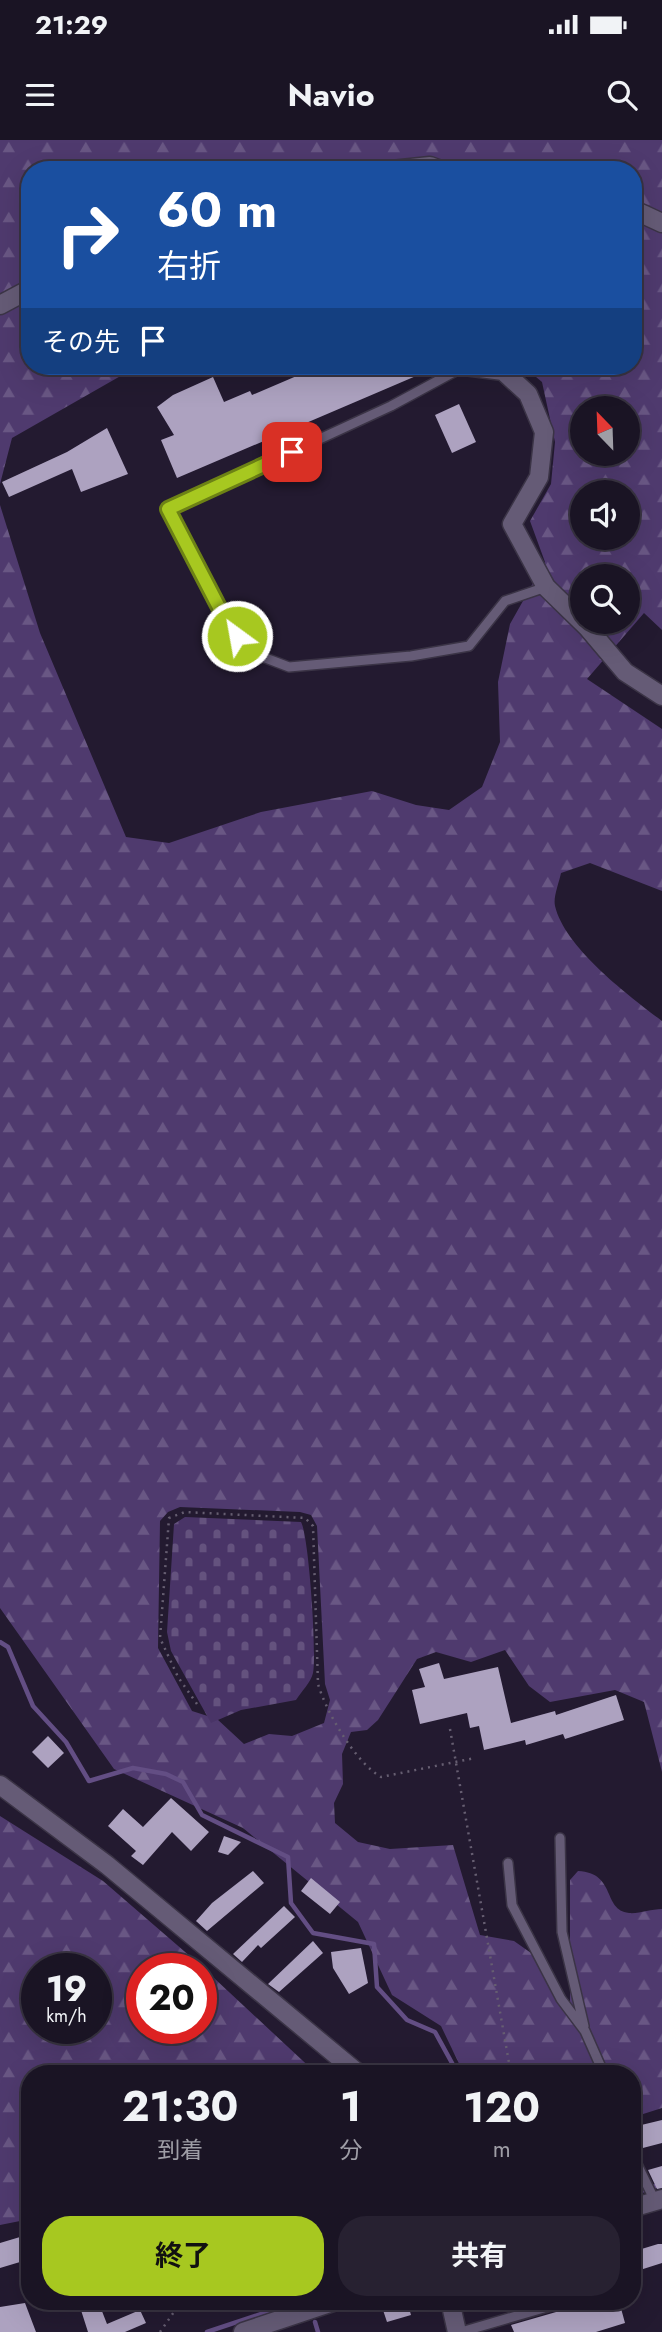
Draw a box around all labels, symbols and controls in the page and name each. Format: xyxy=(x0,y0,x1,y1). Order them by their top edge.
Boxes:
text: 21:29 xyxy=(35,6,108,44)
text: Navio xyxy=(287,72,375,118)
icon: menu xyxy=(21,76,59,114)
icon: search xyxy=(603,76,641,114)
text: 60 m xyxy=(157,175,277,245)
icon: right xyxy=(42,189,133,280)
text: 右折 xyxy=(157,243,221,289)
icon: arrive xyxy=(134,322,172,360)
text: その先 xyxy=(42,323,120,361)
north arrow xyxy=(570,396,640,466)
map controls xyxy=(570,396,640,634)
pin xyxy=(262,422,322,482)
icon: arrive xyxy=(273,433,311,471)
button: sound xyxy=(570,480,640,550)
button: search xyxy=(570,564,640,634)
position arrow xyxy=(200,599,274,673)
speed limit sign: 20 xyxy=(126,1953,217,2044)
text: 19 xyxy=(46,1964,87,2014)
text: km/h xyxy=(46,2003,87,2029)
text: 21:30 xyxy=(122,2076,238,2137)
text: 1 xyxy=(340,2076,361,2137)
text: 120 xyxy=(463,2077,540,2138)
text: m xyxy=(493,2132,511,2166)
text: 到着 xyxy=(157,2133,203,2167)
text: 分 xyxy=(339,2133,362,2167)
button: 終了 xyxy=(42,2216,324,2296)
button: 共有 xyxy=(338,2216,620,2296)

